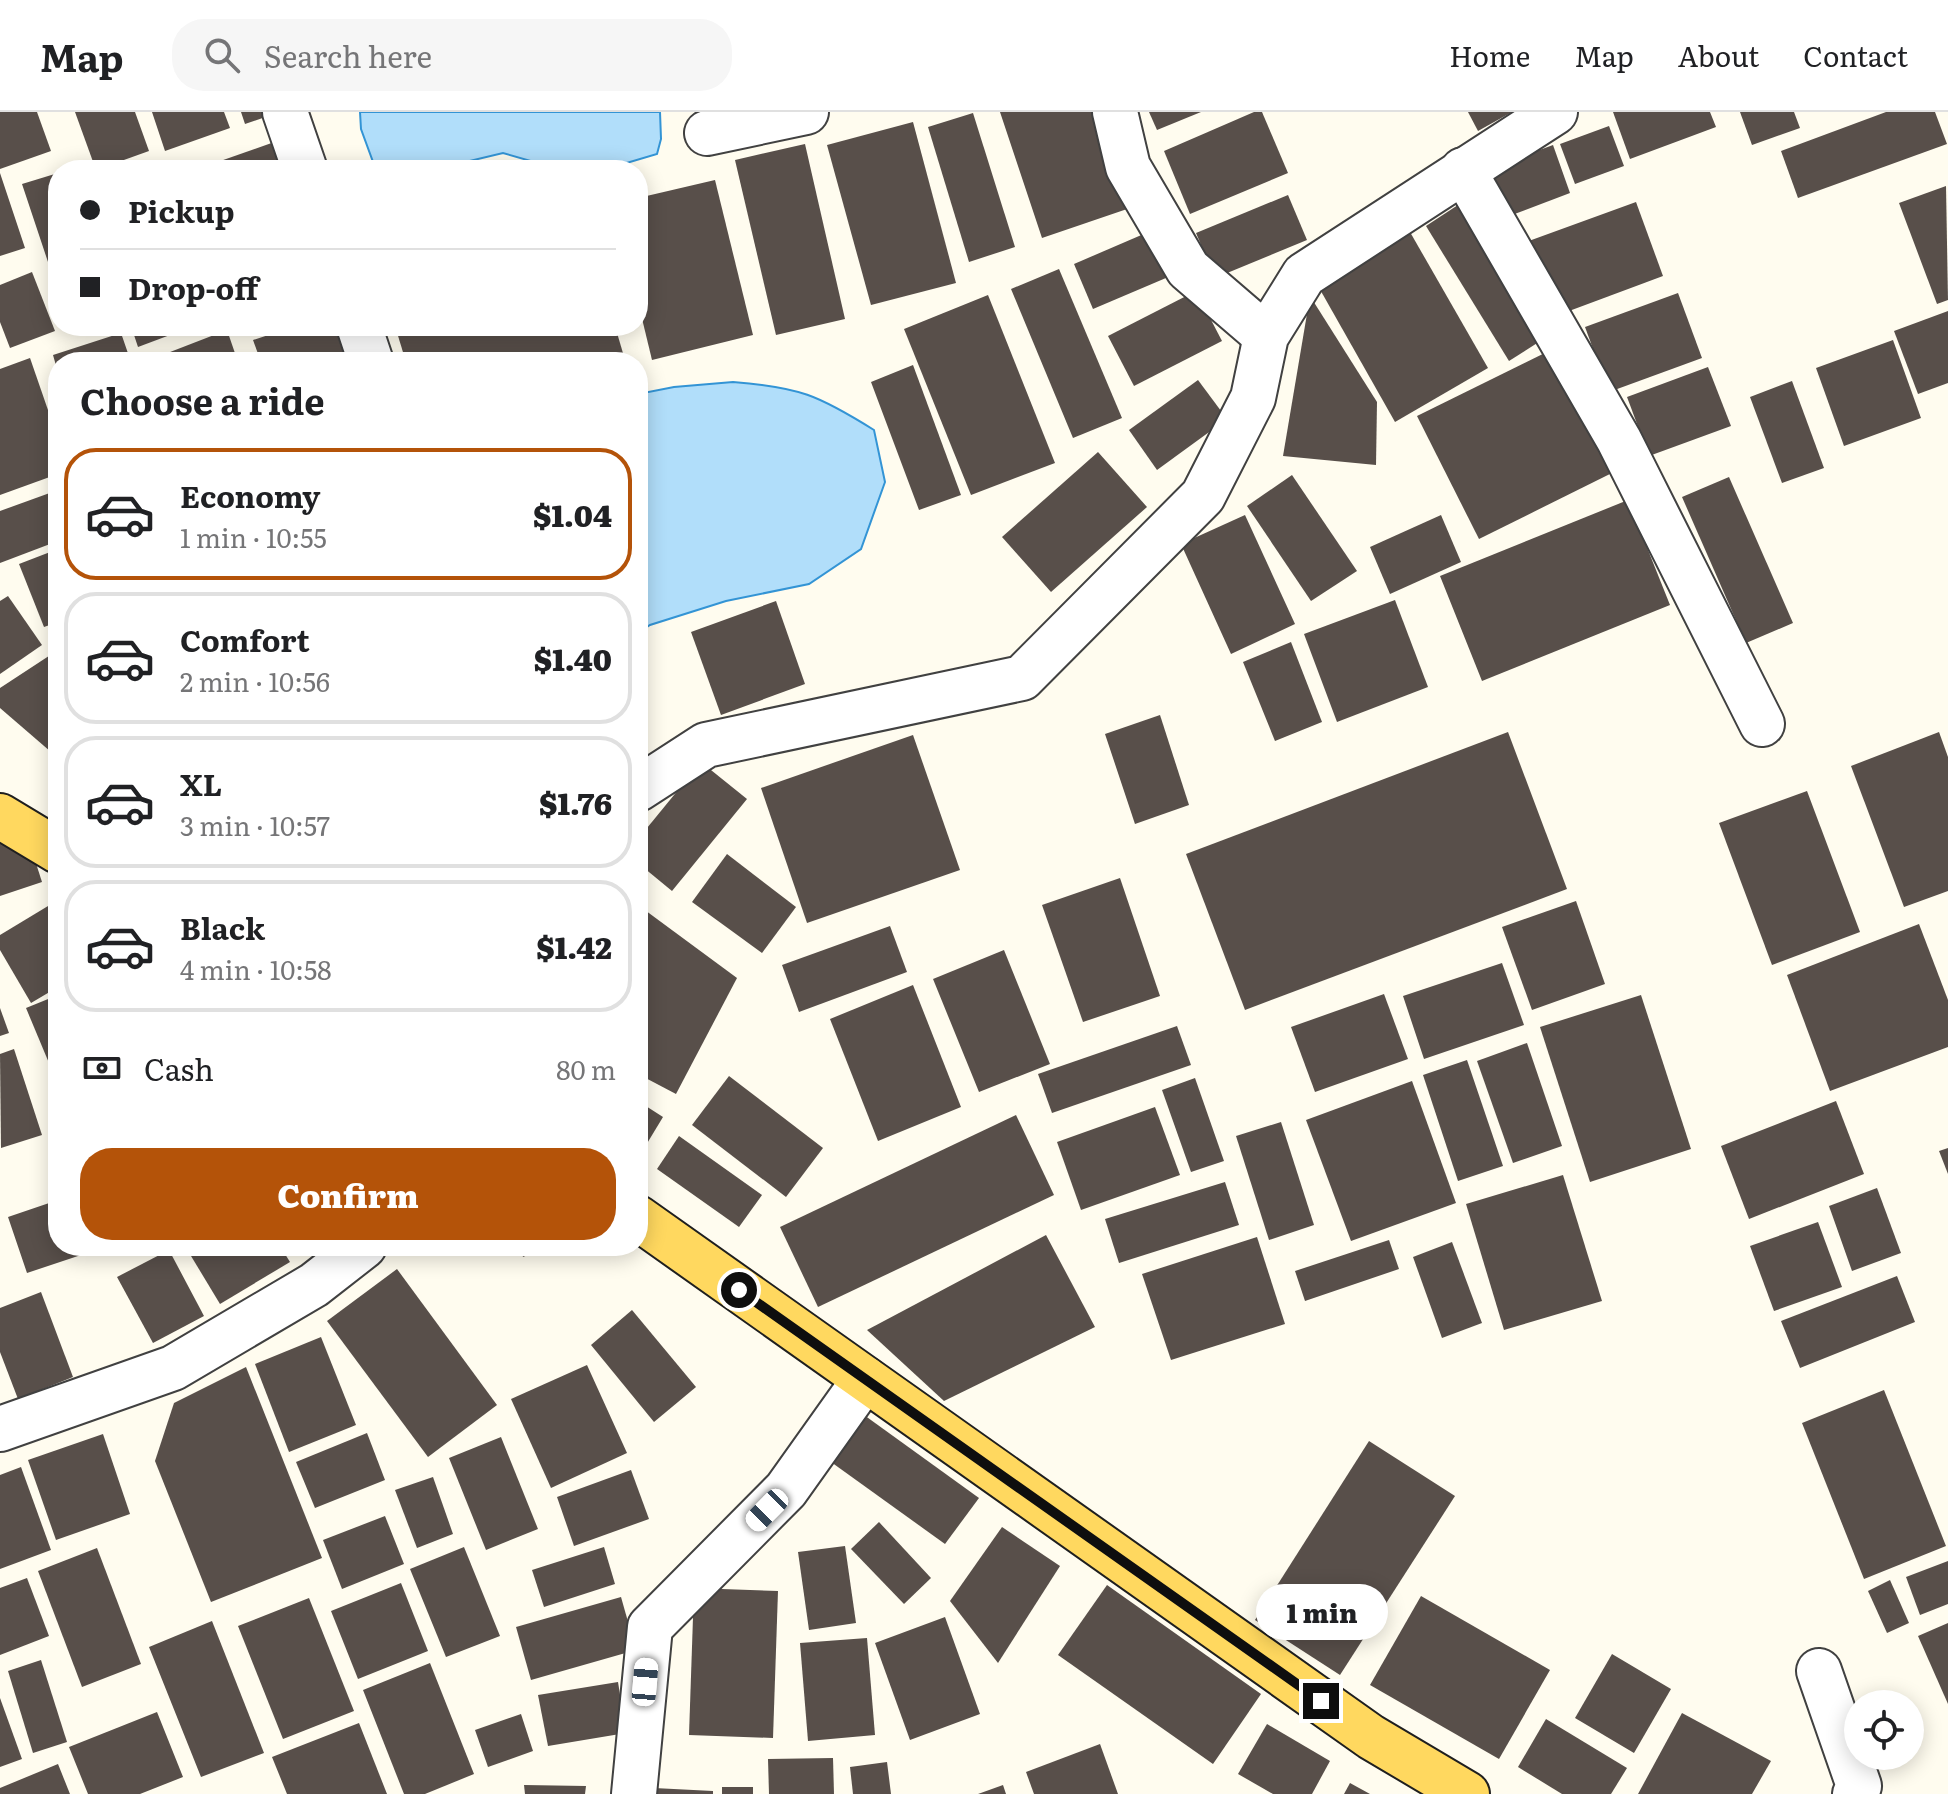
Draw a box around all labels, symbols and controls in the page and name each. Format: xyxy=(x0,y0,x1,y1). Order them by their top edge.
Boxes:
search box xyxy=(172,19,732,91)
text: Map xyxy=(40,27,124,84)
icon: search xyxy=(200,33,244,77)
text: Search here xyxy=(264,33,432,77)
text: Home xyxy=(1449,34,1530,76)
text: Map xyxy=(1574,34,1634,76)
text: About xyxy=(1678,34,1759,76)
text: Contact xyxy=(1803,34,1908,76)
text: Pickup xyxy=(128,188,235,232)
text: Drop-off xyxy=(128,265,258,309)
text: Choose a ride xyxy=(80,373,325,426)
text: Economy xyxy=(180,473,320,517)
icon: car xyxy=(84,478,156,550)
text: $1.04 xyxy=(533,492,612,536)
text: 1 min · 10:55 xyxy=(180,517,327,556)
text: Comfort xyxy=(180,617,310,661)
icon: car xyxy=(84,622,156,694)
text: $1.40 xyxy=(534,636,612,680)
text: 2 min · 10:56 xyxy=(180,661,330,700)
text: XL xyxy=(180,761,222,805)
icon: car xyxy=(84,766,156,838)
text: $1.76 xyxy=(539,780,612,824)
text: 3 min · 10:57 xyxy=(180,805,330,844)
text: Black xyxy=(180,905,265,949)
icon: car xyxy=(84,910,156,982)
text: $1.42 xyxy=(536,924,612,968)
text: 4 min · 10:58 xyxy=(180,949,331,988)
icon: cash xyxy=(80,1046,124,1090)
text: Cash xyxy=(144,1046,214,1090)
text: 80 m xyxy=(556,1049,616,1088)
button: Confirm xyxy=(80,1148,616,1240)
route start xyxy=(721,1272,757,1308)
car xyxy=(742,1485,792,1535)
callout: 1 min xyxy=(1255,1585,1387,1641)
text: 1 min xyxy=(1287,1592,1357,1631)
car xyxy=(631,1657,659,1707)
route end xyxy=(1303,1683,1339,1719)
map controls xyxy=(1844,1690,1924,1770)
button: locate xyxy=(1844,1690,1924,1770)

